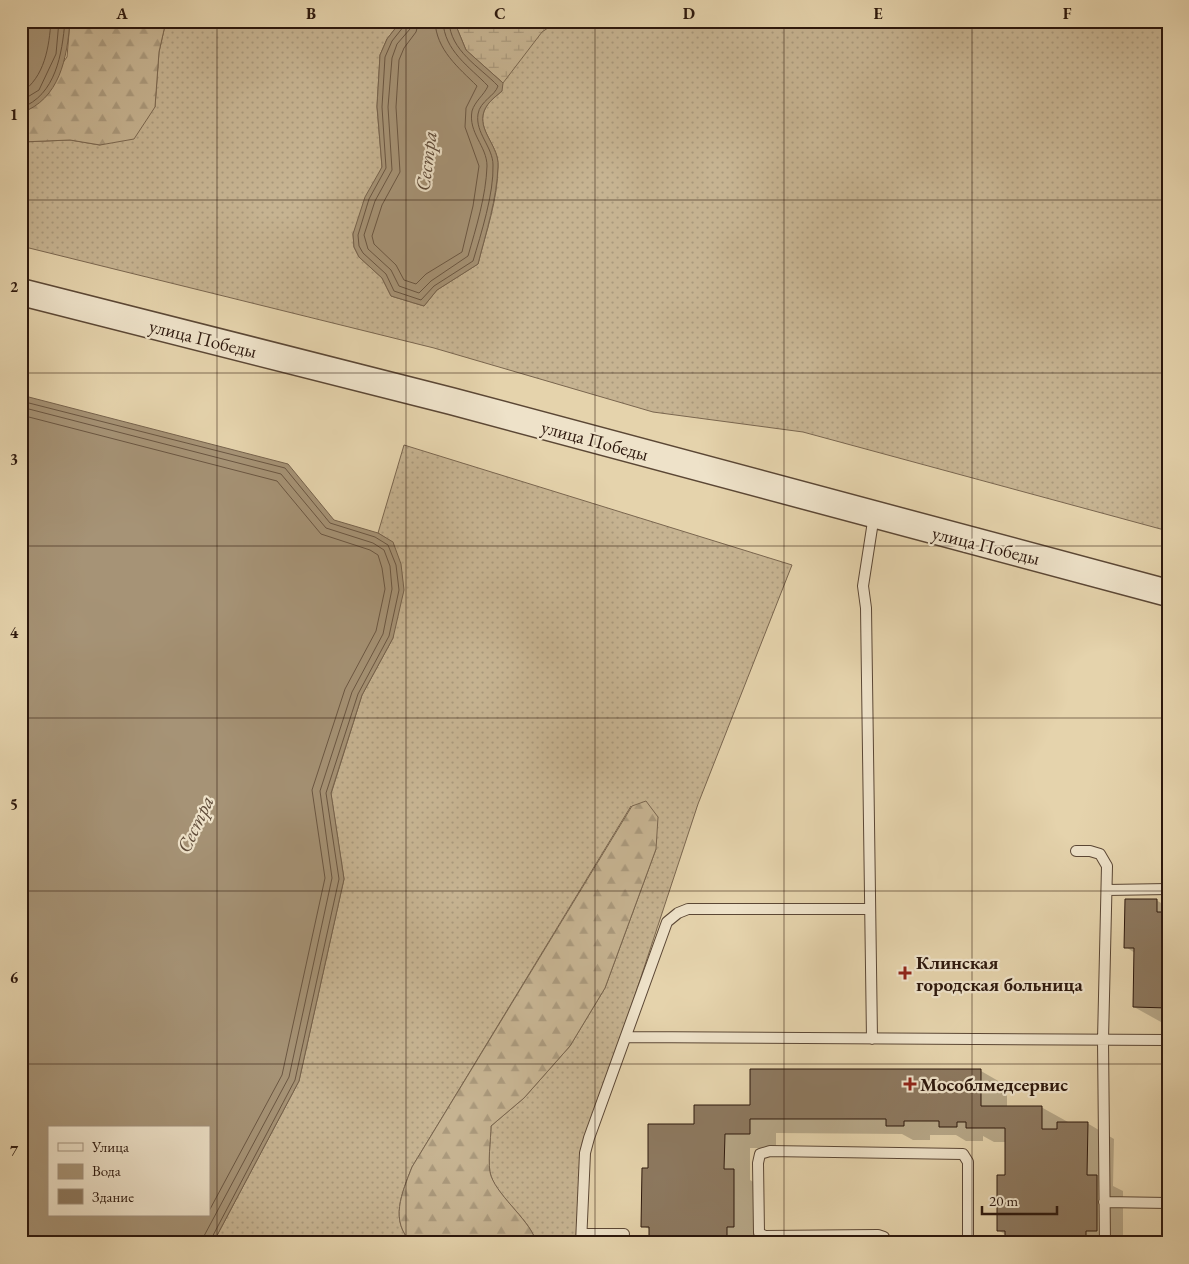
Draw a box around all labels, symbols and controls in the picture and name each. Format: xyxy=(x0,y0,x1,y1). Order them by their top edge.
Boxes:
text: A xyxy=(115,3,128,24)
text: B xyxy=(306,3,316,24)
text: C xyxy=(494,3,506,24)
text: D xyxy=(683,3,695,24)
text: E xyxy=(873,3,883,24)
text: F xyxy=(1063,3,1072,24)
text: 1 xyxy=(10,104,18,125)
water label: Сестра xyxy=(409,130,443,192)
text: 2 xyxy=(10,276,19,297)
street label: улица Победы xyxy=(147,313,260,364)
street label: улица Победы xyxy=(539,414,652,467)
text: 3 xyxy=(10,449,18,470)
street label: улица Победы xyxy=(930,520,1043,571)
text: 4 xyxy=(10,622,19,643)
water label: Сестра xyxy=(171,791,219,857)
text: 5 xyxy=(10,794,18,815)
place label: Клинская городская больница xyxy=(916,950,1084,997)
marker: Клинская городская больница xyxy=(898,966,912,980)
text: 6 xyxy=(10,967,19,988)
place label: Мособлмедсервис xyxy=(920,1072,1068,1097)
marker: Мособлмедсервис xyxy=(904,1078,916,1090)
legend xyxy=(48,1126,210,1216)
text: Улица xyxy=(91,1137,129,1156)
text: 7 xyxy=(10,1140,19,1161)
text: Вода xyxy=(92,1161,121,1180)
scale bar xyxy=(982,1184,1056,1216)
text: Здание xyxy=(92,1187,134,1206)
text: 20 m xyxy=(989,1191,1018,1210)

